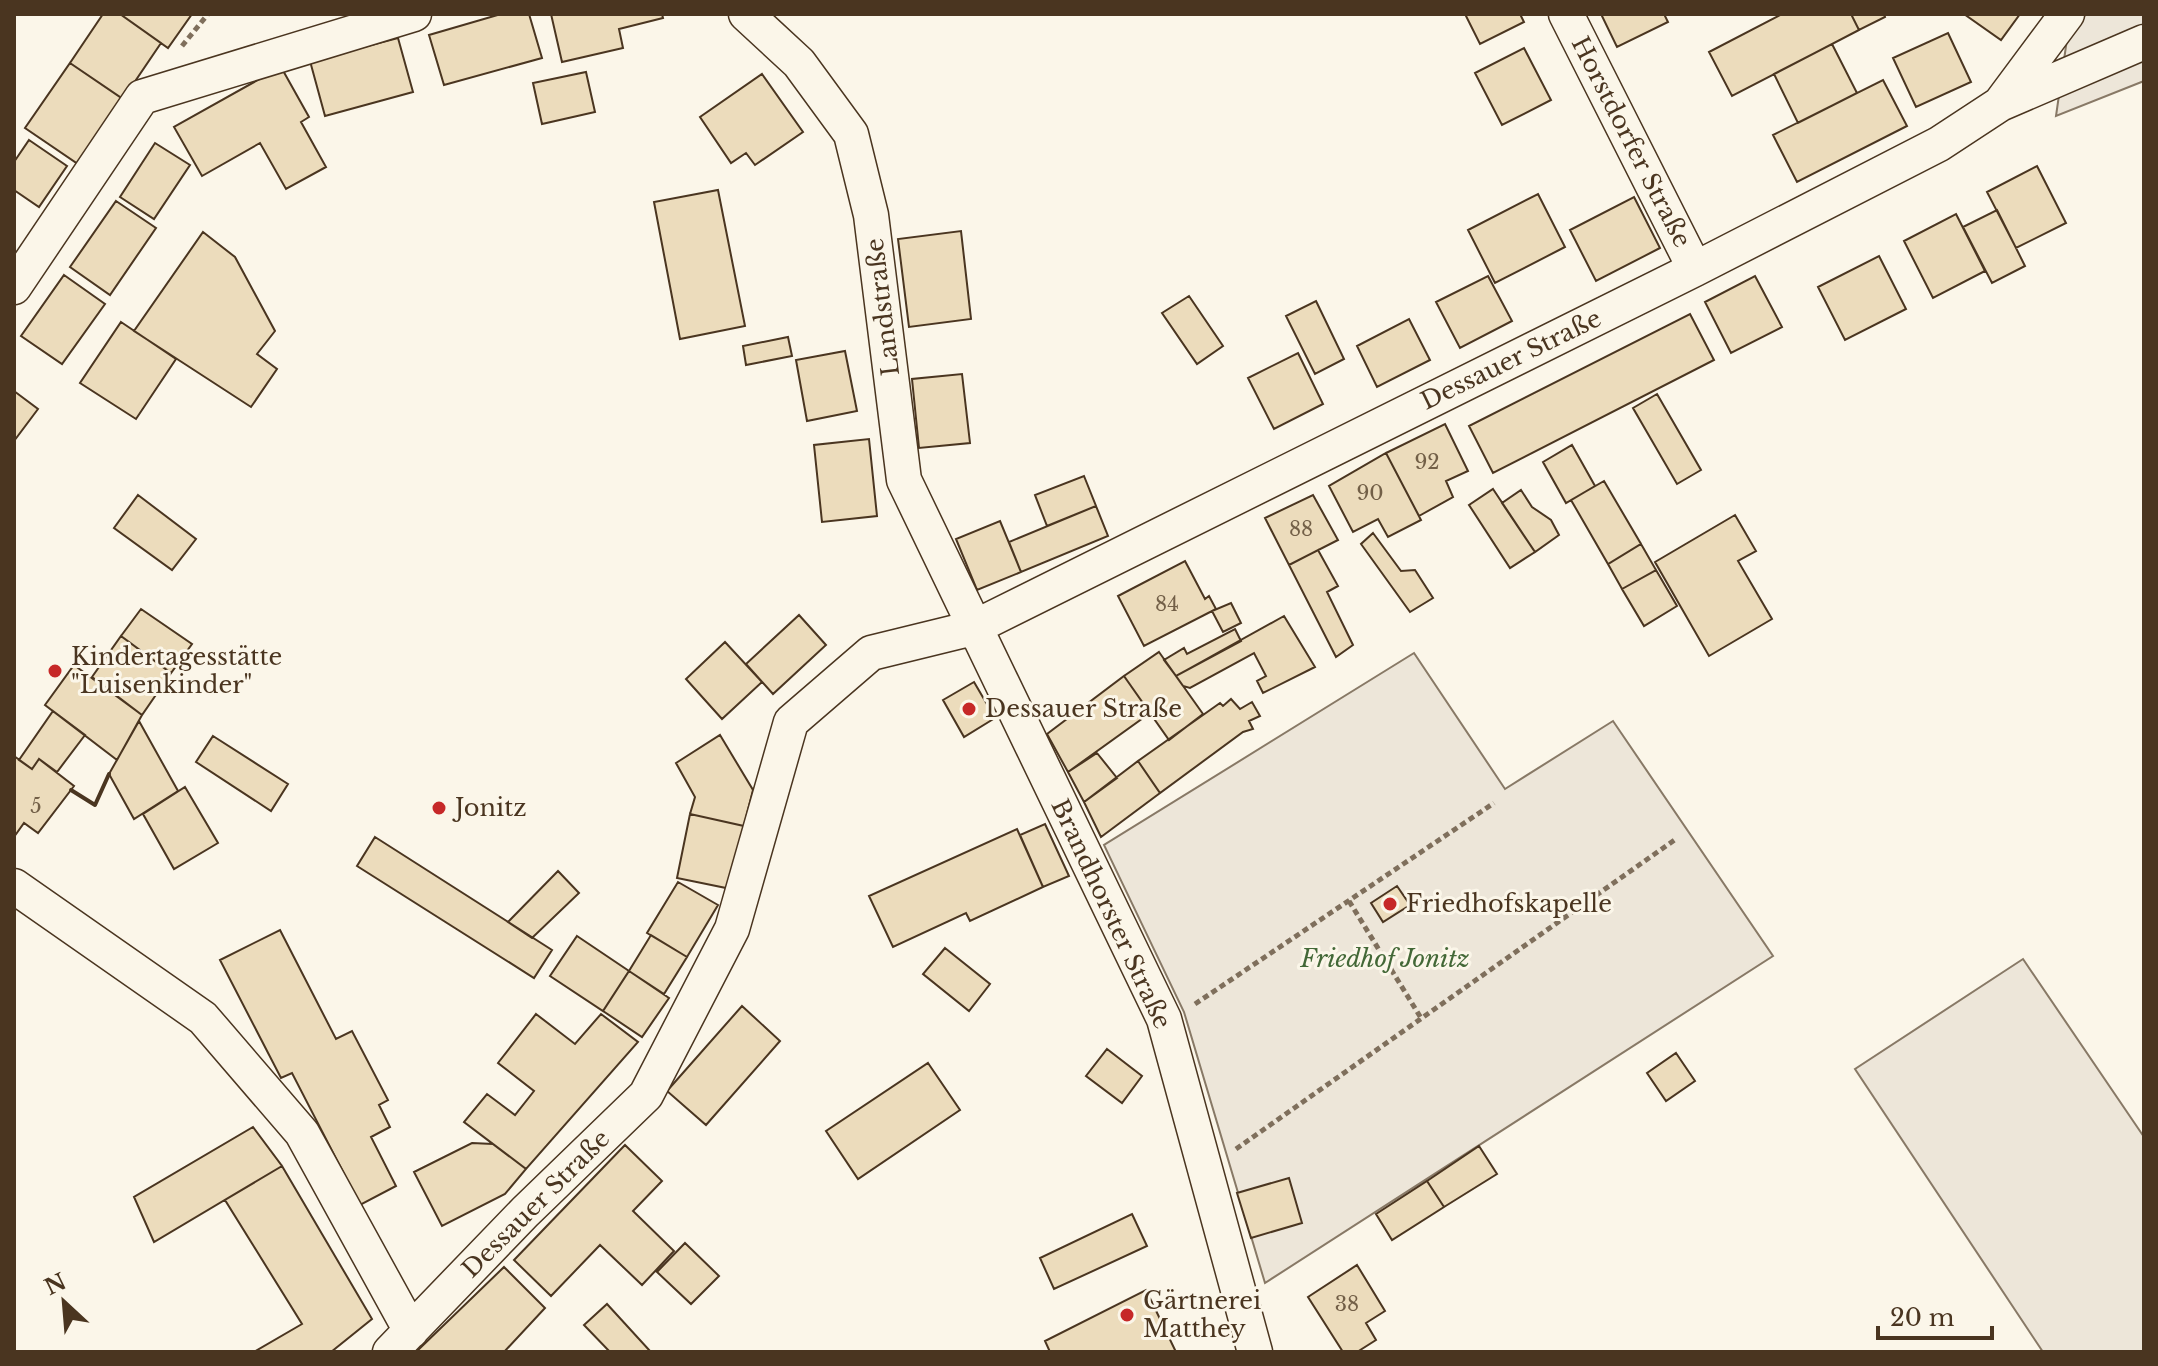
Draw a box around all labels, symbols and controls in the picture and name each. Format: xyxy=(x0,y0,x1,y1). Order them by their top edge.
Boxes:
street label: Horstdorfer Straße xyxy=(1566,32,1697,252)
street label: Landstraße xyxy=(860,237,905,377)
street label: Dessauer Straße xyxy=(1416,303,1606,416)
house number: 92 xyxy=(1414,450,1440,474)
house number: 90 xyxy=(1356,481,1384,505)
house number: 88 xyxy=(1289,517,1313,541)
house number: 84 xyxy=(1155,592,1179,616)
place label: Kindertagesstätte "Luisenkinder" xyxy=(71,642,282,699)
marker: Kindertagesstätte "Luisenkinder" xyxy=(46,662,64,680)
place label: Dessauer Straße xyxy=(985,694,1182,723)
marker: Dessauer Straße xyxy=(960,700,978,718)
place label: Jonitz xyxy=(452,793,527,822)
house number: 5 xyxy=(30,794,42,818)
street label: Brandhorster Straße xyxy=(1045,794,1177,1033)
marker: Jonitz xyxy=(430,799,448,817)
place label: Friedhofskapelle xyxy=(1406,889,1612,918)
marker: Friedhofskapelle xyxy=(1381,895,1399,913)
park label: Friedhof Jonitz xyxy=(1299,944,1470,973)
street label: Dessauer Straße xyxy=(456,1124,616,1284)
north arrow xyxy=(24,1262,104,1342)
text: N xyxy=(40,1268,71,1301)
place label: Gärtnerei Matthey xyxy=(1143,1286,1261,1343)
scale bar xyxy=(1878,1290,1992,1340)
house number: 38 xyxy=(1335,1292,1359,1316)
text: 20 m xyxy=(1890,1303,1955,1332)
marker: Gärtnerei Matthey xyxy=(1118,1306,1136,1324)

